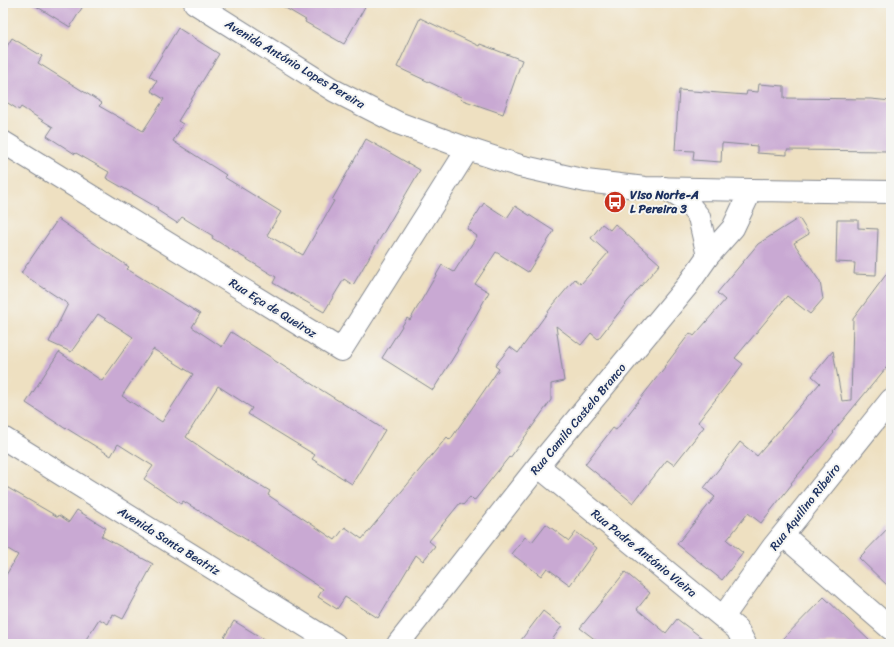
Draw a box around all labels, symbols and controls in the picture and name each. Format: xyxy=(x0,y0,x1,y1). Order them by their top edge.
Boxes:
street label: Avenida António Lopes Pereira xyxy=(220,13,370,115)
place label: Viso Norte-A L Pereira 3 xyxy=(630,184,699,220)
bus stop icon: Viso Norte-A L Pereira 3 xyxy=(602,189,628,215)
street label: Rua Eça de Queiroz xyxy=(225,272,322,344)
street label: Rua Camilo Castelo Branco xyxy=(524,358,632,480)
street label: Rua Aquilino Ribeiro xyxy=(764,458,846,556)
street label: Avenida Santa Beatriz xyxy=(112,500,225,582)
street label: Rua Padre António Vieira xyxy=(586,503,702,603)

